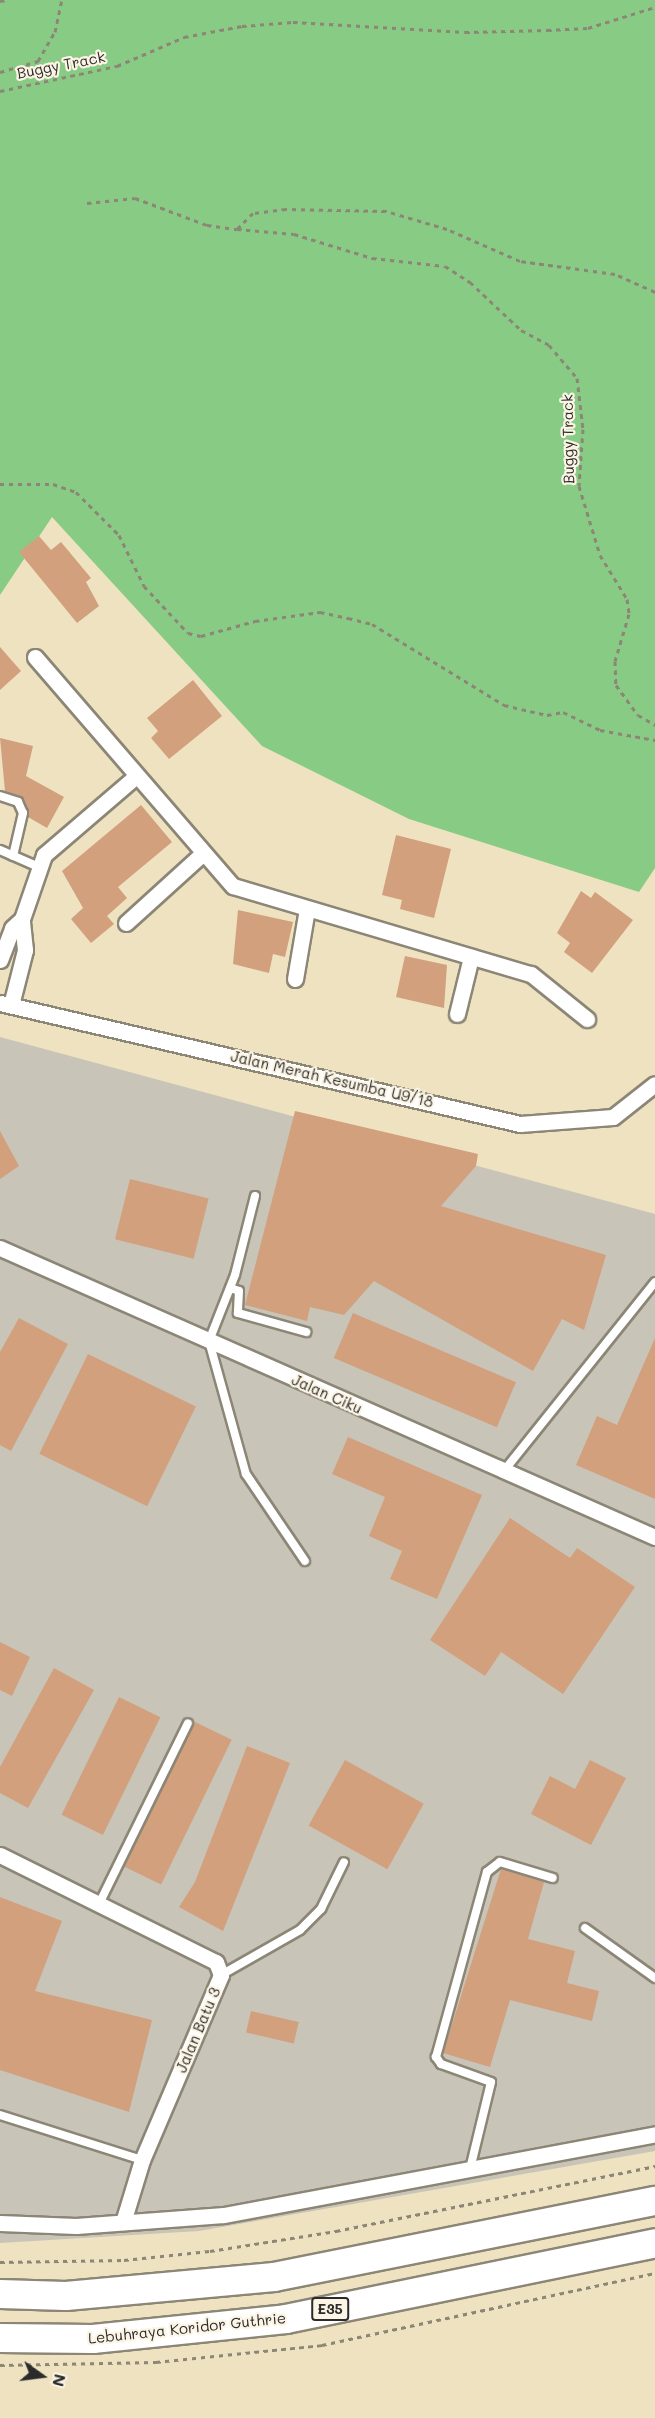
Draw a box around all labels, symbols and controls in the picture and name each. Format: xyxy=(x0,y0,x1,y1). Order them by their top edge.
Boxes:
street label: Buggy Track xyxy=(15,48,107,82)
street label: Buggy Track xyxy=(558,394,578,484)
street label: Jalan Merah Kesumba U9/18 xyxy=(229,1047,435,1111)
street label: Jalan Ciku xyxy=(289,1370,365,1418)
street label: Jalan Batu 3 xyxy=(172,1985,224,2075)
road number: E35 xyxy=(310,2298,350,2320)
street label: Lebuhraya Koridor Guthrie xyxy=(87,2309,287,2347)
north arrow xyxy=(12,2346,72,2406)
text: N xyxy=(48,2372,72,2389)

